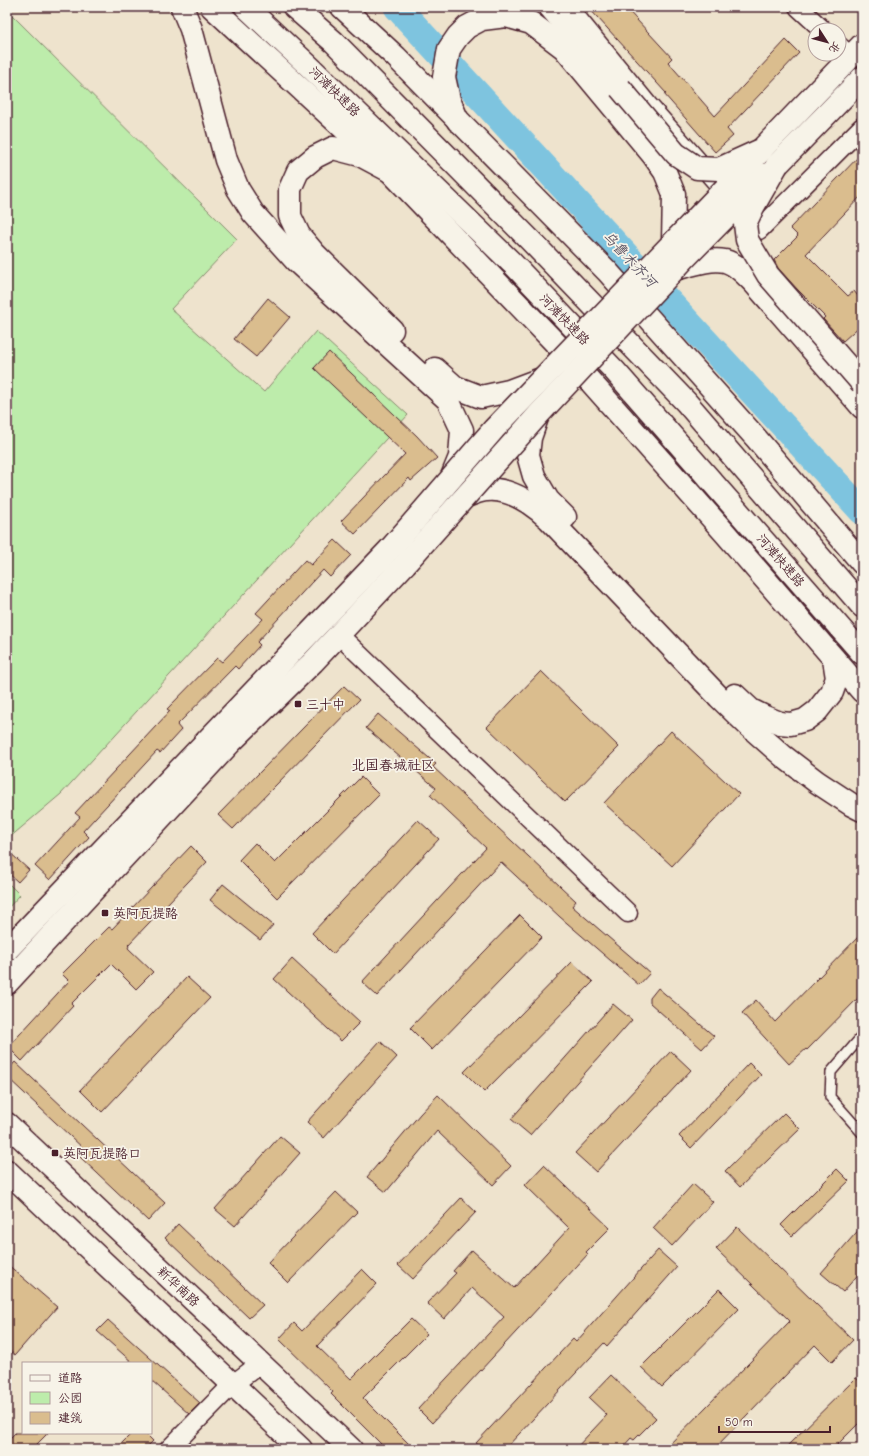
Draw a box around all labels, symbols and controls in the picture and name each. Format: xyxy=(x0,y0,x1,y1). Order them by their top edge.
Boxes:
north arrow xyxy=(807,22,847,62)
text: 北 xyxy=(826,39,843,56)
street label: 河滩快速路 xyxy=(306,63,363,119)
water label: 乌鲁木齐河 xyxy=(600,228,661,292)
street label: 河滩快速路 xyxy=(537,291,593,348)
street label: 河滩快速路 xyxy=(754,531,808,590)
place label: 三十中 xyxy=(306,697,345,712)
marker: 三十中 xyxy=(293,699,303,709)
district label: 北国春城社区 xyxy=(351,757,435,774)
place label: 英阿瓦提路 xyxy=(113,906,178,921)
marker: 英阿瓦提路 xyxy=(100,908,110,918)
place label: 英阿瓦提路口 xyxy=(63,1146,141,1161)
marker: 英阿瓦提路口 xyxy=(50,1148,60,1158)
street label: 新华南路 xyxy=(155,1263,203,1310)
legend xyxy=(22,1362,152,1434)
text: 道路 xyxy=(58,1371,82,1385)
text: 公园 xyxy=(58,1391,82,1405)
scale bar xyxy=(719,1408,830,1434)
text: 建筑 xyxy=(58,1411,82,1425)
text: 50 m xyxy=(725,1415,753,1429)

